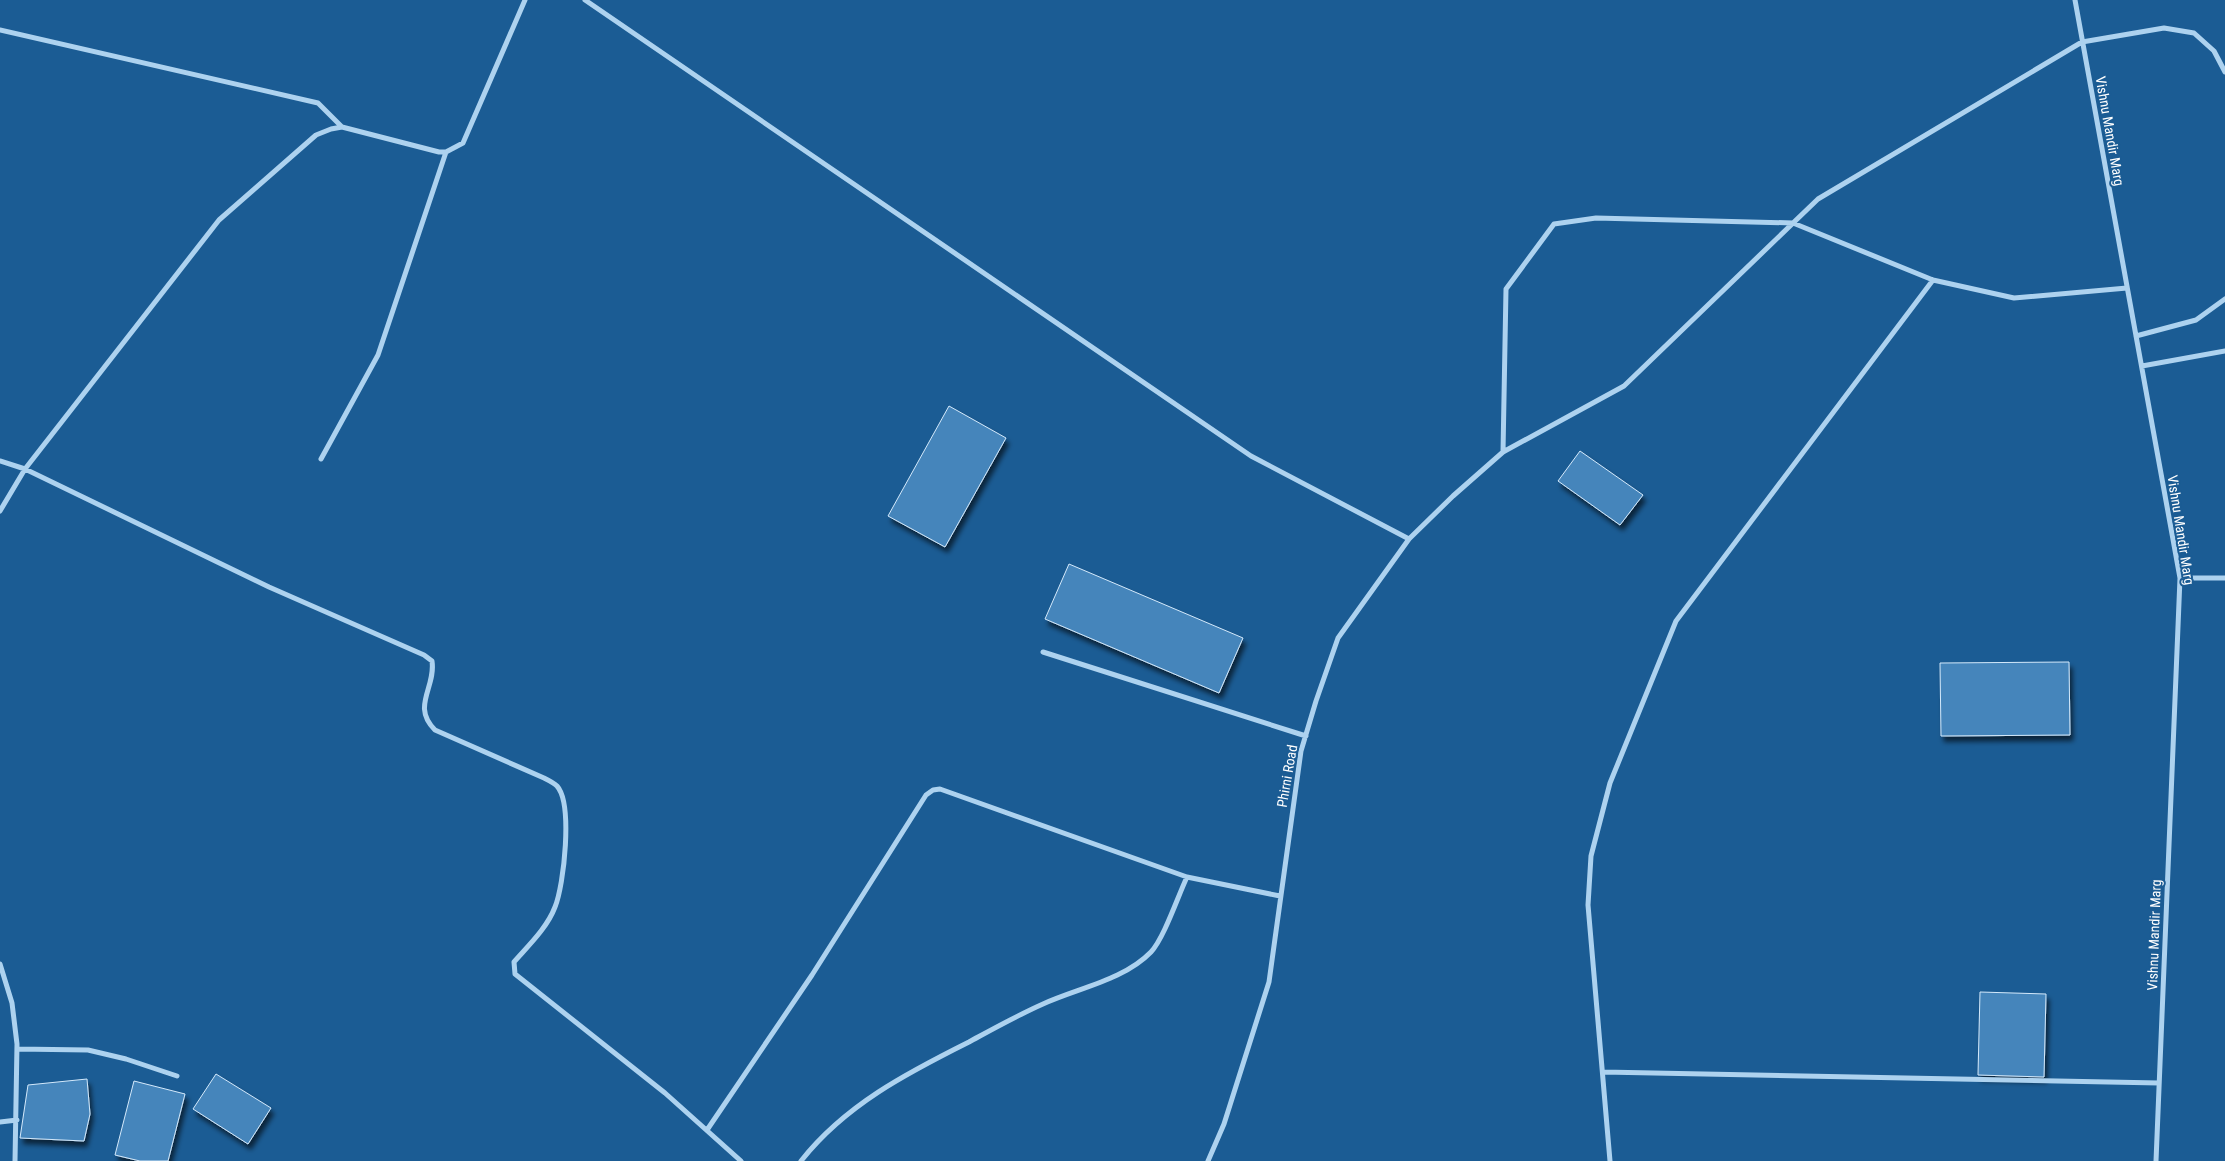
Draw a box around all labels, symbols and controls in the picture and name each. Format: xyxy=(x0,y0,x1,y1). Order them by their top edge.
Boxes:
street label: Vishnu Mandir Marg xyxy=(2092,75,2128,187)
street label: Vishnu Mandir Marg xyxy=(2164,474,2198,586)
street label: Phirni Road xyxy=(1274,743,1300,809)
street label: Vishnu Mandir Marg xyxy=(2144,879,2164,991)

